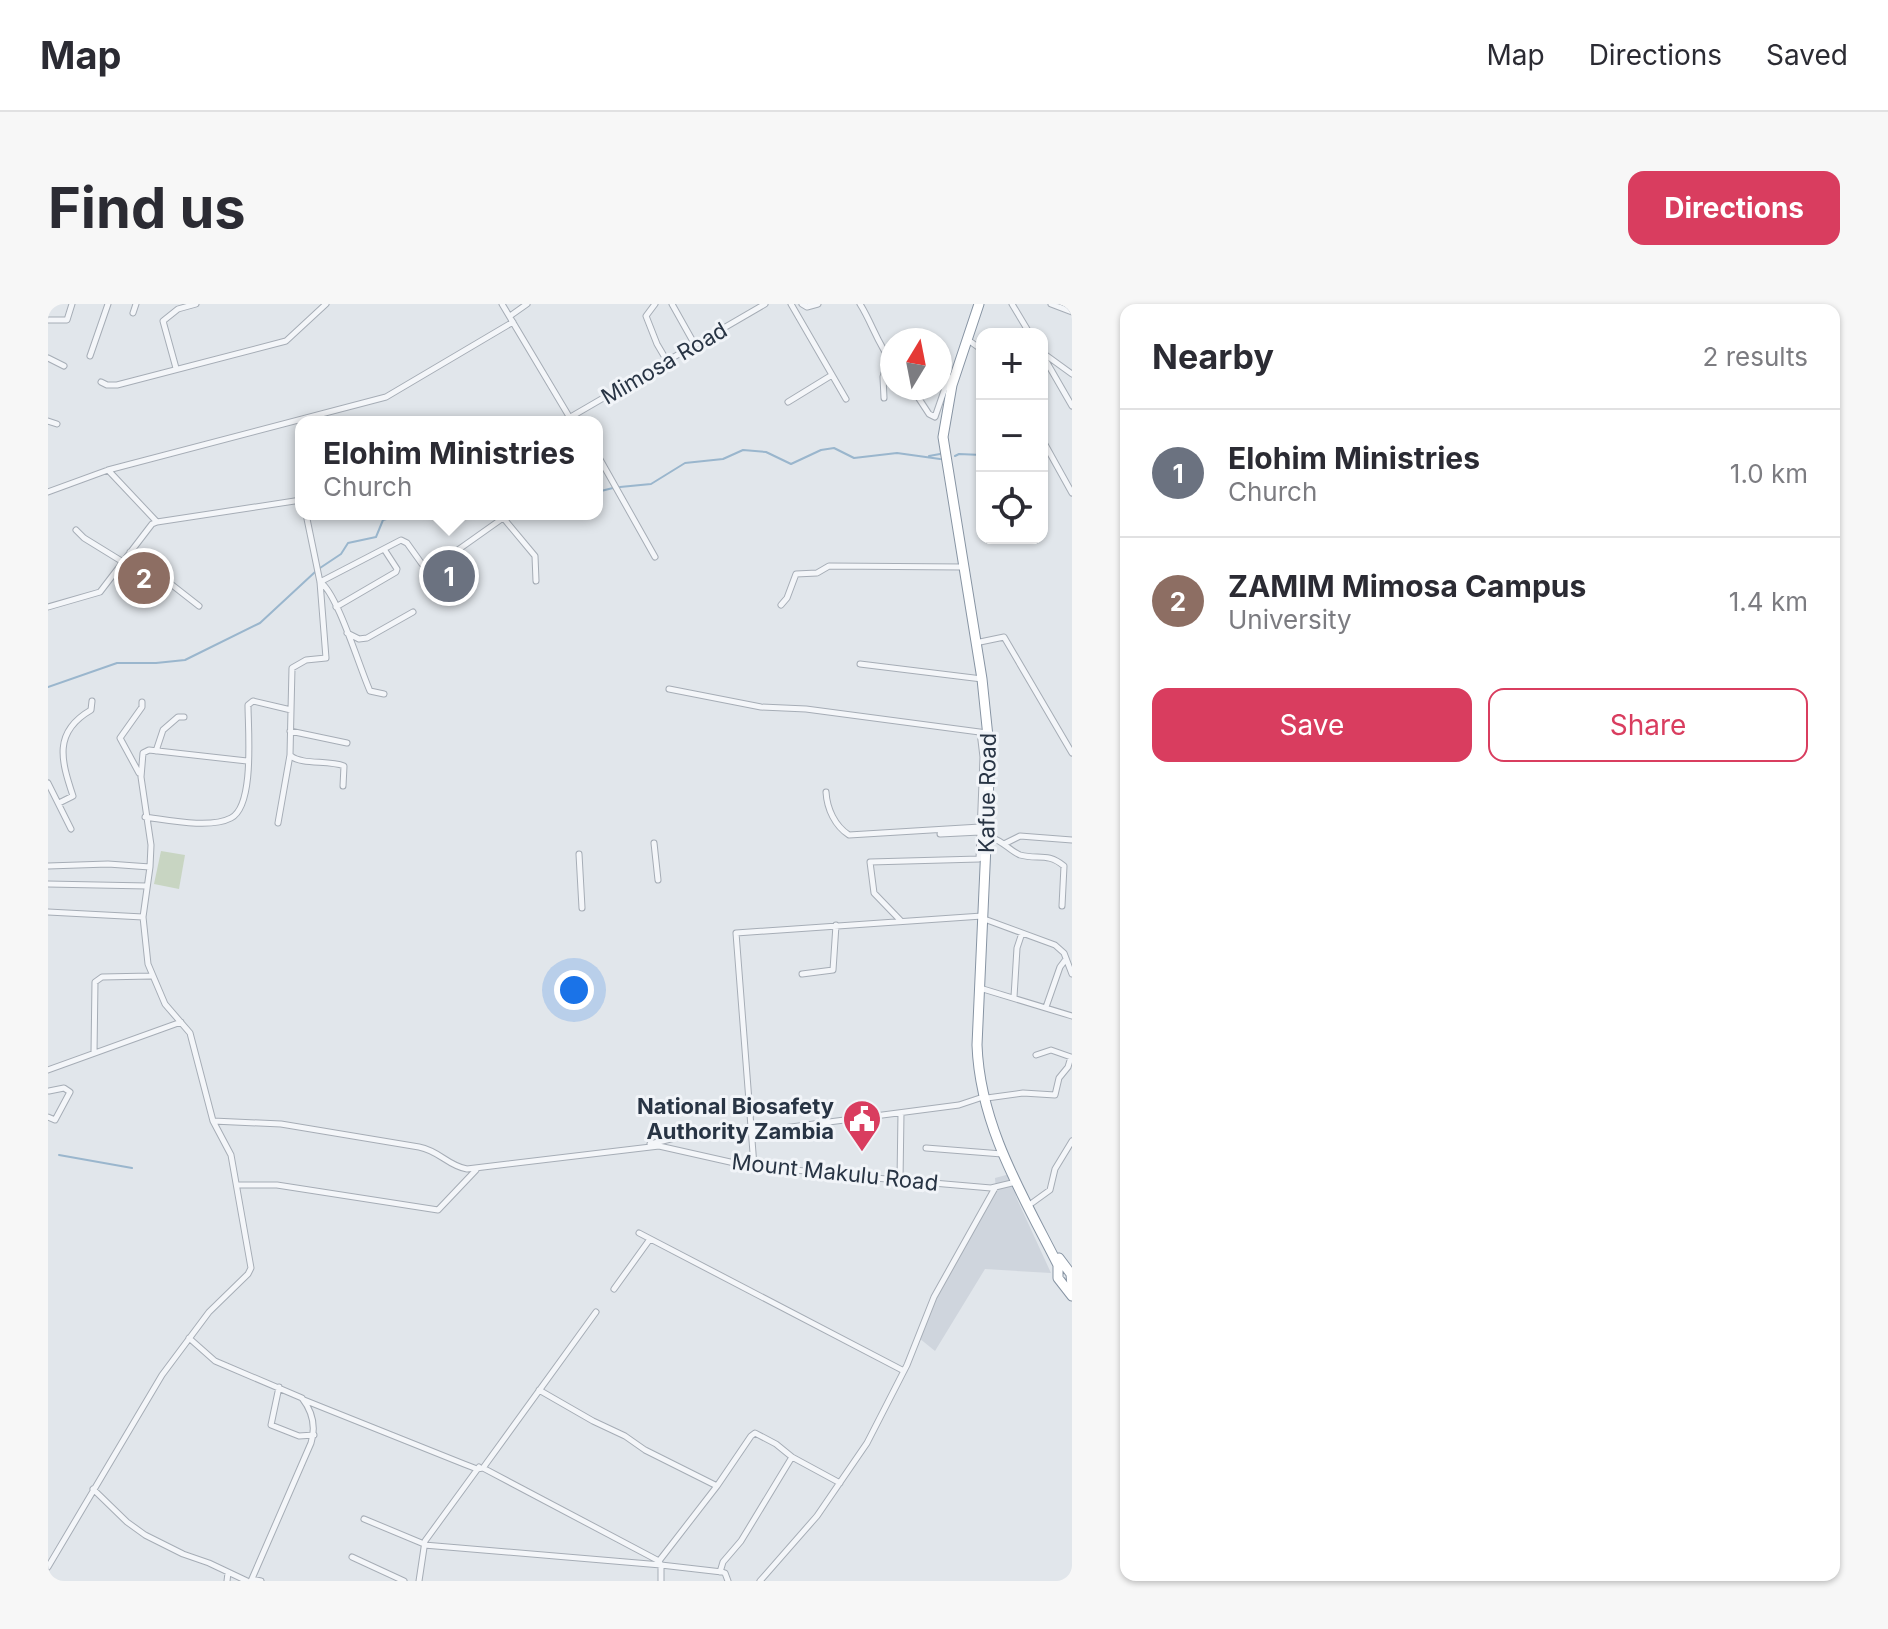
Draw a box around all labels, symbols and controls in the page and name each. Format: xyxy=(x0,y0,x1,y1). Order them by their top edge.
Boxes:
text: Map xyxy=(40,32,121,78)
text: Map xyxy=(1486,38,1545,72)
text: Directions xyxy=(1589,38,1722,72)
text: Saved xyxy=(1766,38,1848,72)
button: Directions xyxy=(1628,171,1840,245)
text: Find us xyxy=(48,174,246,242)
street label: Mimosa Road xyxy=(596,317,732,409)
north arrow xyxy=(880,328,952,400)
map controls xyxy=(976,328,1048,544)
button: + xyxy=(976,328,1048,400)
text: Nearby xyxy=(1152,336,1274,377)
text: 2 results xyxy=(1703,341,1808,372)
button: − xyxy=(976,400,1048,472)
popup xyxy=(295,416,603,520)
text: Elohim Ministries xyxy=(323,435,575,471)
text: Elohim Ministries xyxy=(1228,440,1480,476)
text: 1 xyxy=(1172,458,1184,489)
text: 1.0 km xyxy=(1730,458,1808,489)
text: Church xyxy=(323,471,412,502)
button: locate xyxy=(976,472,1048,544)
text: Church xyxy=(1228,476,1317,507)
pin: 1 xyxy=(423,546,475,606)
pin: 2 xyxy=(118,548,170,608)
text: ZAMIM Mimosa Campus xyxy=(1228,568,1586,604)
text: 2 xyxy=(1170,586,1186,617)
text: 1.4 km xyxy=(1729,586,1808,617)
text: University xyxy=(1228,604,1352,635)
button: Save xyxy=(1152,688,1472,762)
button: Share xyxy=(1488,688,1808,762)
street label: Kafue Road xyxy=(973,733,1001,853)
your location xyxy=(554,970,594,1010)
place label: National Biosafety Authority Zambia xyxy=(637,1093,834,1144)
public building icon: National Biosafety Authority Zambia xyxy=(841,1098,883,1153)
street label: Mount Makulu Road xyxy=(731,1148,939,1196)

